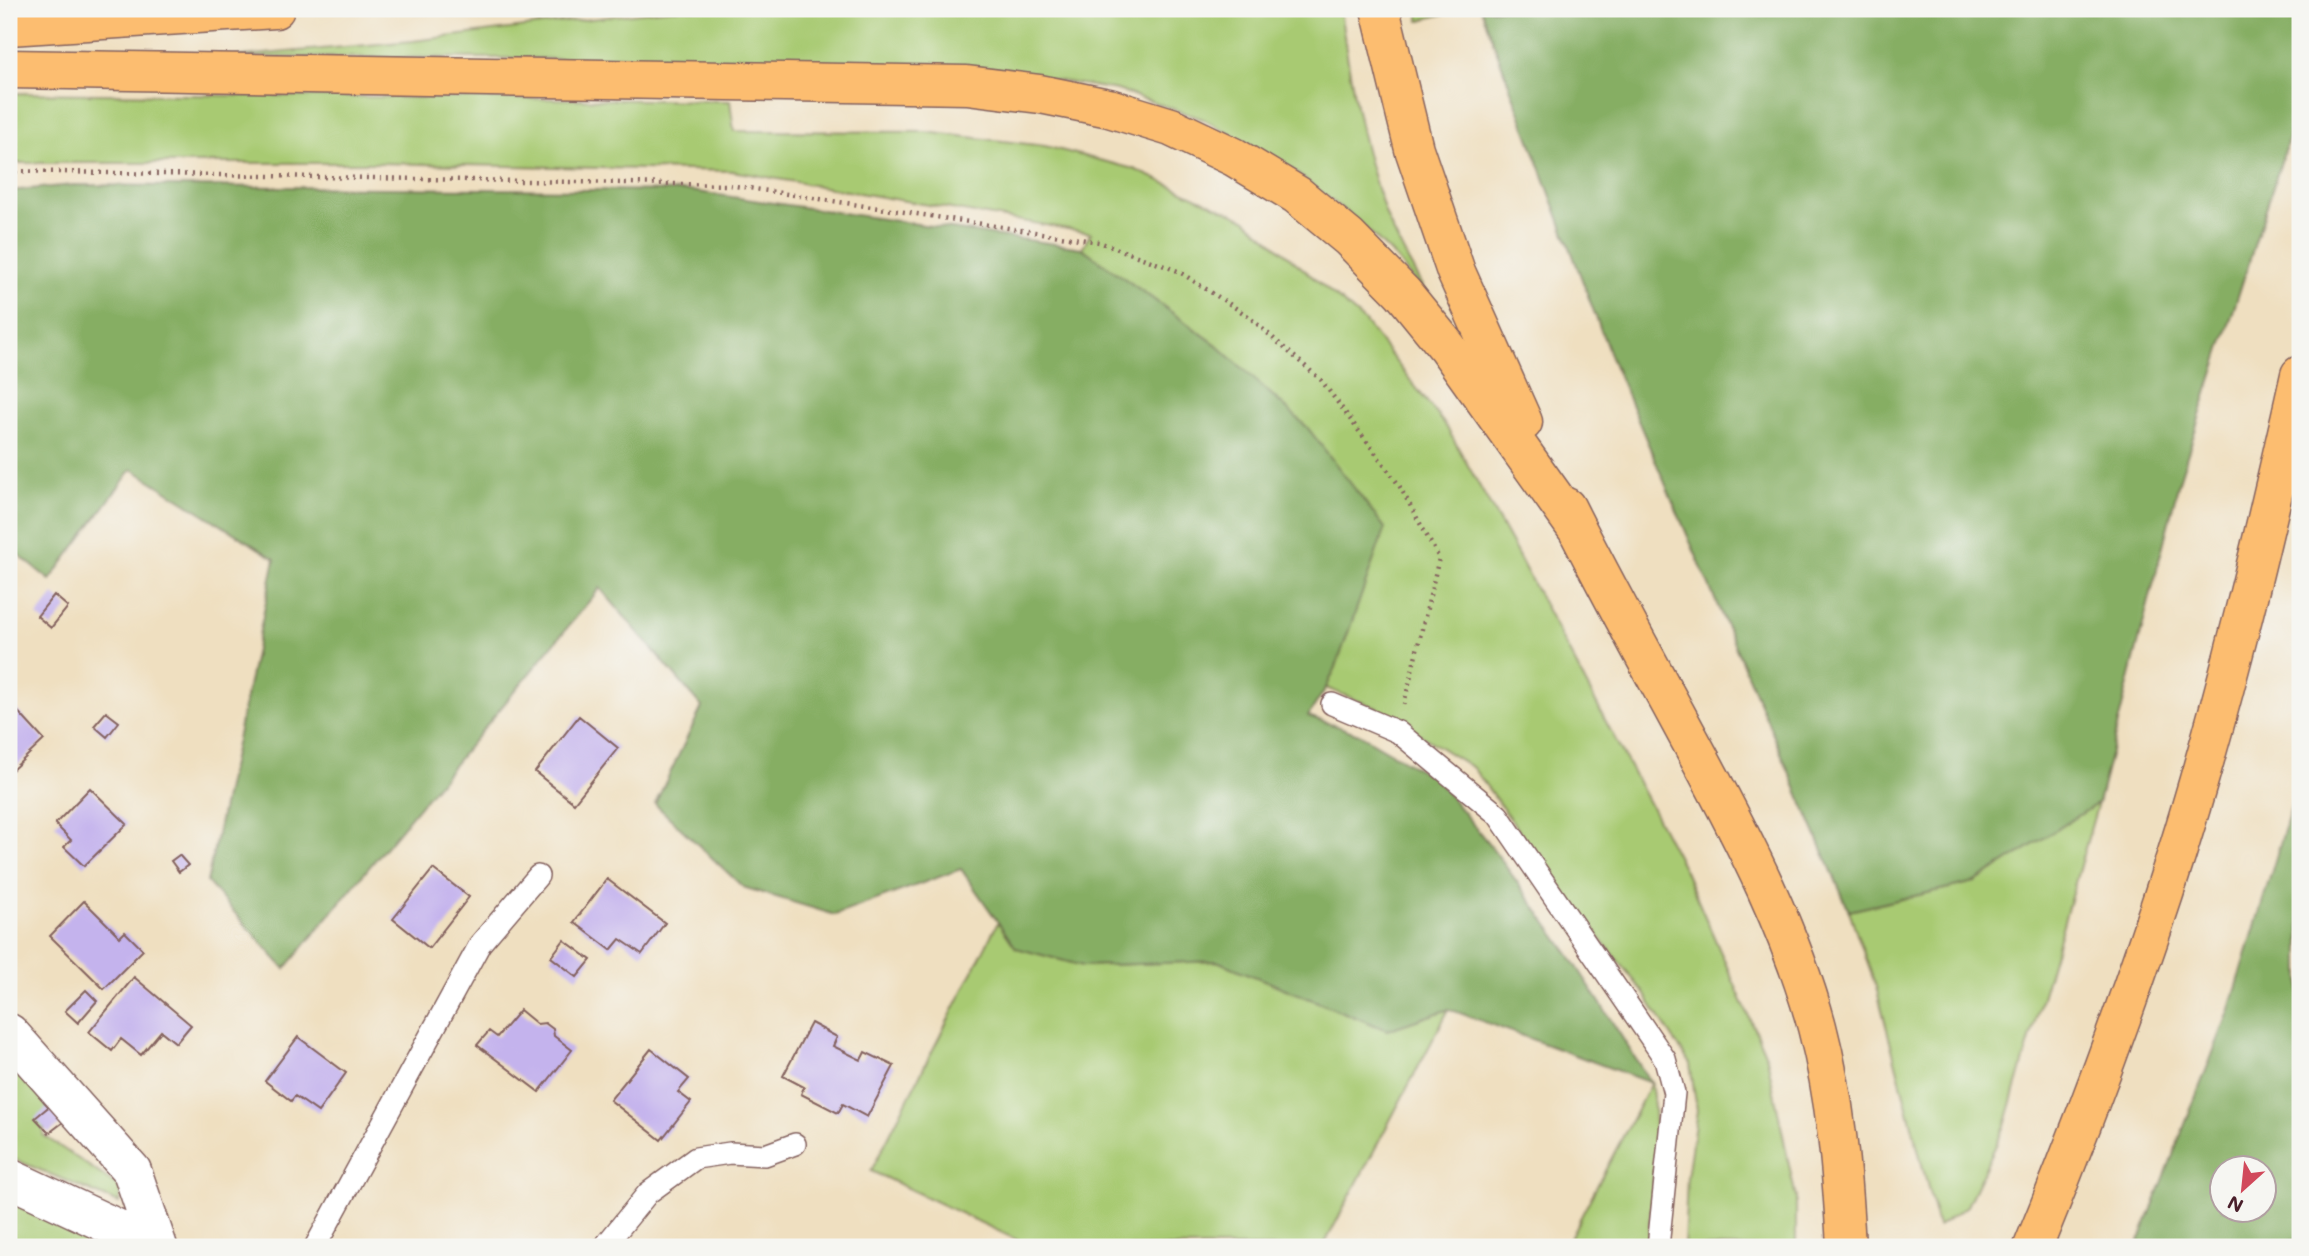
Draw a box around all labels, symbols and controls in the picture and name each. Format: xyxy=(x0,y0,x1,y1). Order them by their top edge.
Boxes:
north arrow xyxy=(2208,1154,2278,1224)
text: N xyxy=(2223,1190,2247,1219)

